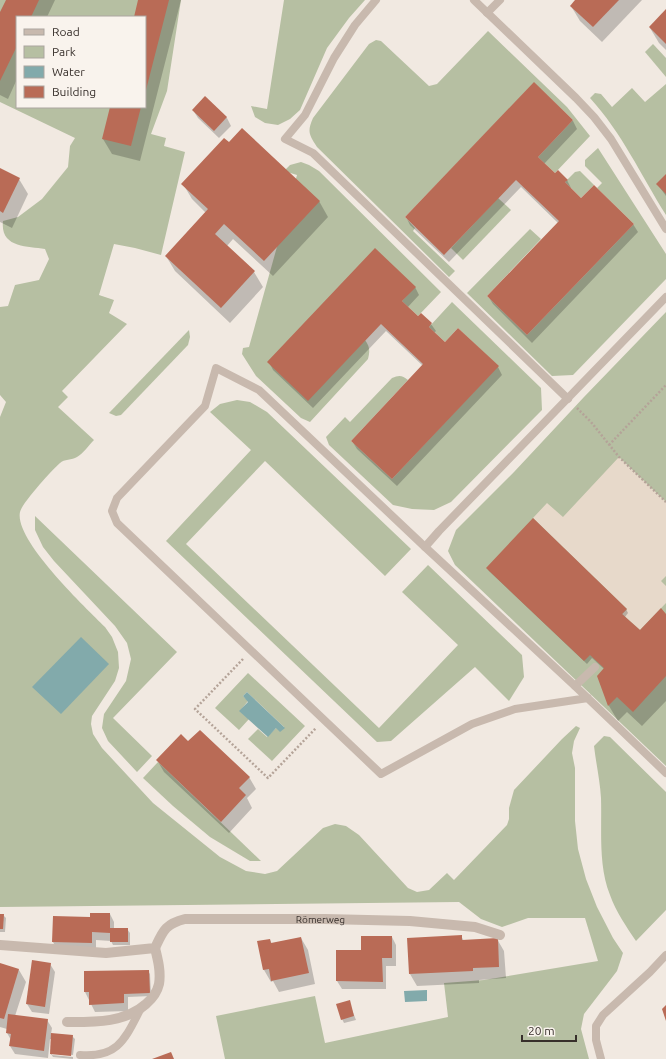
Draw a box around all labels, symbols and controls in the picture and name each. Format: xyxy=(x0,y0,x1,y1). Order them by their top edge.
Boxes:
legend xyxy=(16,16,146,108)
text: Road xyxy=(52,25,80,38)
text: Park xyxy=(52,45,76,58)
text: Water xyxy=(52,65,85,78)
text: Building xyxy=(52,85,96,98)
street label: Römerweg xyxy=(296,914,345,925)
scale bar xyxy=(522,1017,576,1043)
text: 20 m xyxy=(528,1024,555,1037)

